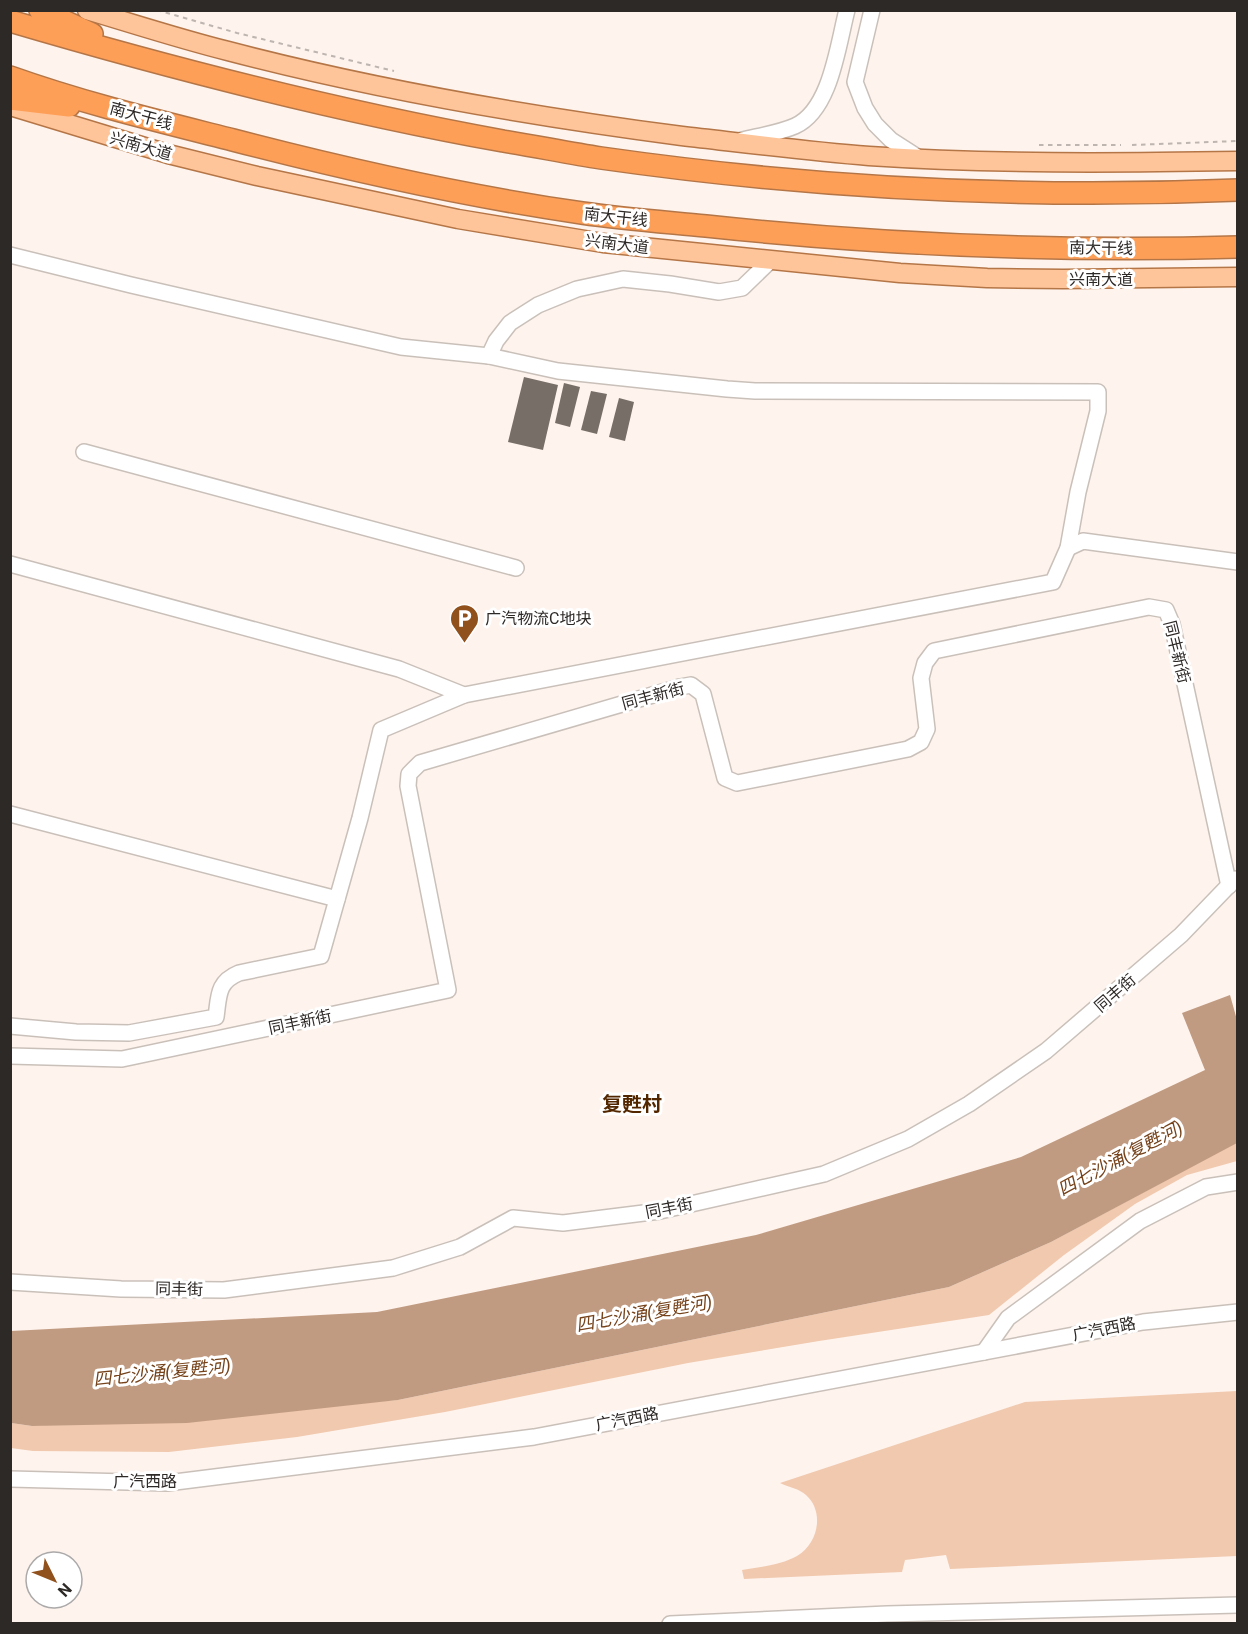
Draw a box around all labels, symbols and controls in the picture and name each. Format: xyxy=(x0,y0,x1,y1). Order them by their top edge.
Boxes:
street label: 南大干线 xyxy=(108,99,174,133)
street label: 兴南大道 xyxy=(108,128,174,164)
street label: 南大干线 xyxy=(583,204,649,230)
street label: 兴南大道 xyxy=(584,231,650,257)
street label: 南大干线 xyxy=(1069,238,1133,258)
street label: 兴南大道 xyxy=(1069,270,1133,289)
parking icon: 广汽物流C地块 xyxy=(448,602,480,644)
place label: 广汽物流C地块 xyxy=(485,609,591,628)
street label: 同丰新街 xyxy=(1160,619,1194,685)
street label: 同丰新街 xyxy=(620,679,686,713)
street label: 同丰街 xyxy=(1091,970,1139,1016)
street label: 同丰新街 xyxy=(267,1006,333,1038)
district label: 复甦村 xyxy=(602,1092,662,1116)
water label: 四七沙涌(复甦河) xyxy=(1054,1116,1186,1201)
street label: 同丰街 xyxy=(644,1194,694,1222)
street label: 同丰街 xyxy=(155,1279,203,1299)
water label: 四七沙涌(复甦河) xyxy=(574,1291,714,1336)
street label: 广汽西路 xyxy=(1071,1314,1137,1344)
water label: 四七沙涌(复甦河) xyxy=(92,1354,232,1391)
street label: 广汽西路 xyxy=(594,1404,660,1434)
street label: 广汽西路 xyxy=(113,1472,177,1491)
north arrow xyxy=(24,1550,84,1610)
text: N xyxy=(54,1579,75,1600)

